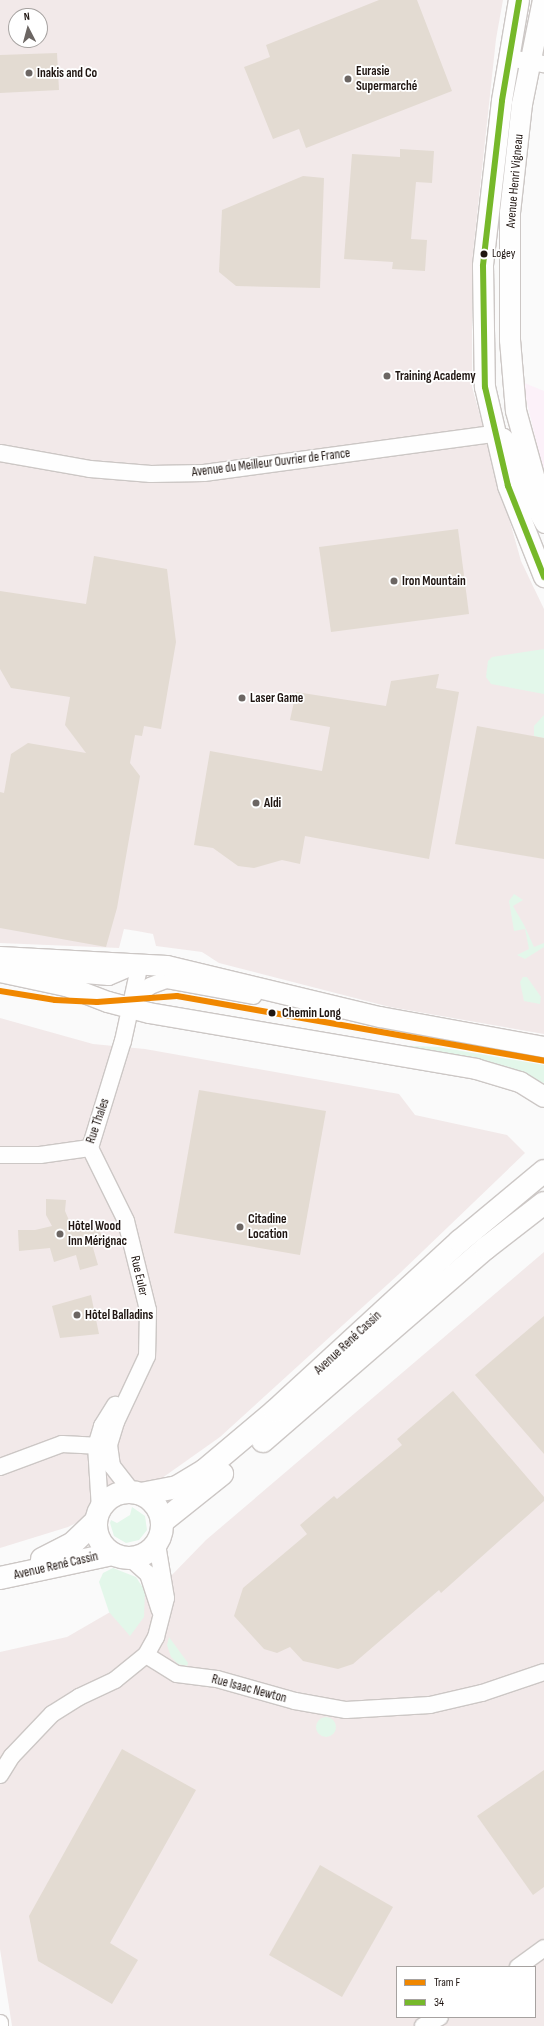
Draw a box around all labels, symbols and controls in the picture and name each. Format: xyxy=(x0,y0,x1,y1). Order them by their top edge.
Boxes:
north arrow xyxy=(8,8,48,48)
text: N xyxy=(23,10,30,23)
place label: Eurasie Supermarché xyxy=(356,64,417,95)
place label: Inakis and Co xyxy=(37,65,97,81)
marker: Inakis and Co xyxy=(24,68,34,78)
marker: Eurasie Supermarché xyxy=(343,74,353,84)
street label: Avenue Henri Vigneau xyxy=(503,133,527,229)
place label: Logey xyxy=(492,247,515,261)
marker: Logey xyxy=(479,249,489,259)
place label: Training Academy xyxy=(395,368,476,384)
marker: Training Academy xyxy=(382,371,392,381)
street label: Avenue du Meilleur Ouvrier de France xyxy=(191,446,351,480)
place label: Iron Mountain xyxy=(402,573,466,589)
marker: Iron Mountain xyxy=(389,576,399,586)
place label: Laser Game xyxy=(250,690,303,706)
marker: Laser Game xyxy=(237,693,247,703)
place label: Aldi xyxy=(264,795,281,811)
marker: Aldi xyxy=(251,798,261,808)
place label: Chemin Long xyxy=(282,1005,341,1021)
marker: Chemin Long xyxy=(265,1006,279,1020)
street label: Rue Thales xyxy=(83,1096,113,1146)
place label: Citadine Location xyxy=(248,1212,288,1243)
place label: Hôtel Wood Inn Mérignac xyxy=(68,1219,127,1250)
marker: Citadine Location xyxy=(235,1222,245,1232)
marker: Hôtel Wood Inn Mérignac xyxy=(55,1229,65,1239)
street label: Rue Euler xyxy=(127,1254,151,1298)
place label: Hôtel Balladins xyxy=(85,1307,153,1323)
street label: Avenue René Cassin xyxy=(311,1308,385,1378)
marker: Hôtel Balladins xyxy=(72,1310,82,1320)
street label: Avenue René Cassin xyxy=(12,1549,100,1583)
street label: Rue Isaac Newton xyxy=(210,1671,288,1707)
legend xyxy=(396,1966,536,2018)
text: Tram F xyxy=(434,1975,460,1990)
text: 34 xyxy=(434,1995,444,2010)

